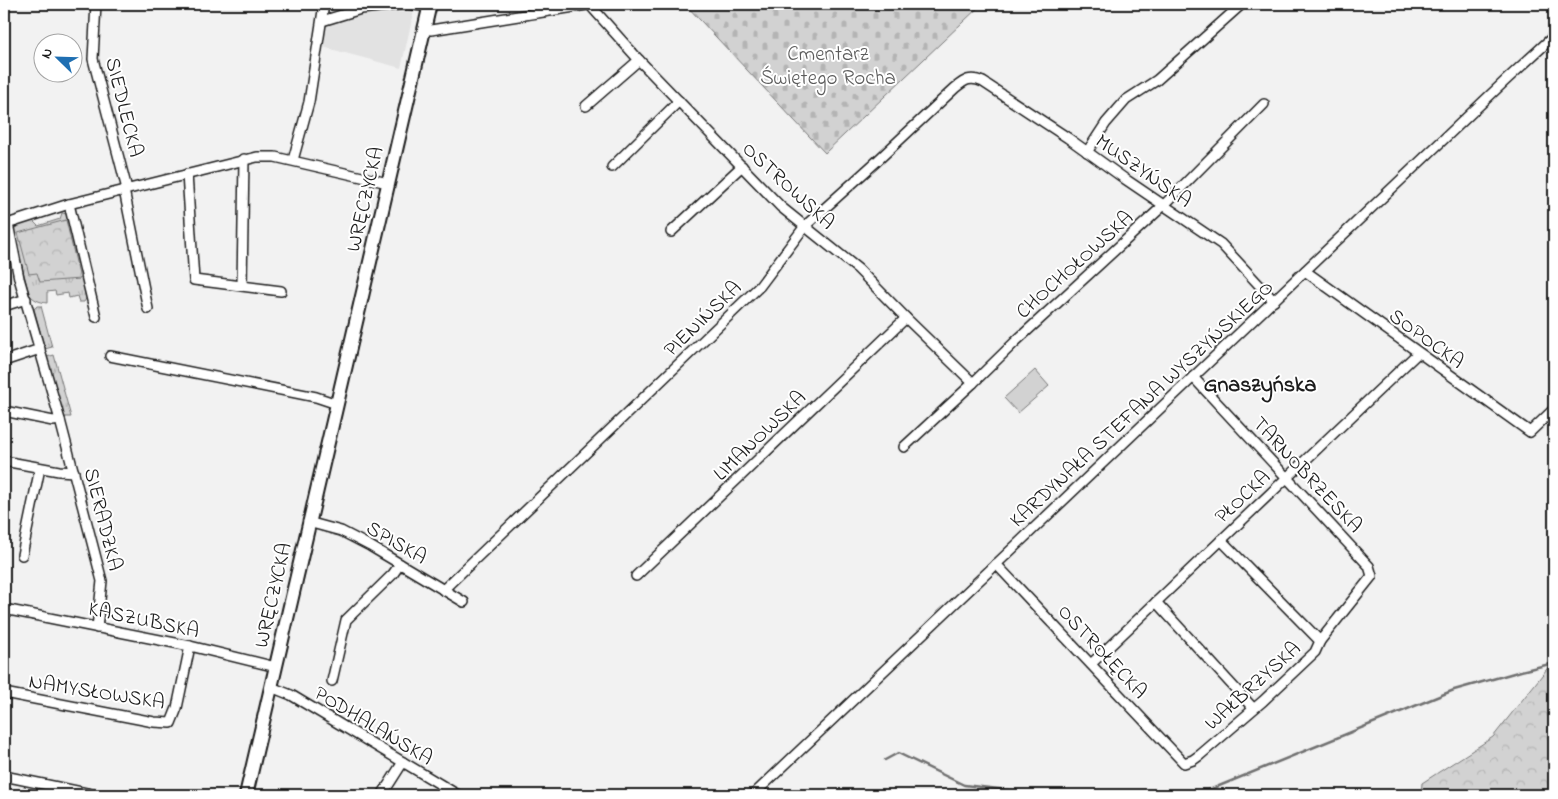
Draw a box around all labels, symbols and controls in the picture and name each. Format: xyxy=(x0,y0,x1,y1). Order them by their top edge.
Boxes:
north arrow xyxy=(32,32,82,82)
park label: Cmentarz Świętego Rocha xyxy=(760,40,896,96)
text: N xyxy=(36,45,59,62)
street label: SIEDLECKA xyxy=(96,55,150,160)
street label: MUSZYŃSKA xyxy=(1088,127,1197,216)
street label: OSTROWSKA xyxy=(734,135,841,238)
street label: WRĘCZYCKA xyxy=(339,144,393,255)
street label: CHOCHOŁOWSKA xyxy=(1010,204,1141,327)
street label: PIENIŃSKA xyxy=(658,274,749,364)
street label: KARDYNAŁA STEFANA WYSZYŃSKIEGO xyxy=(1004,274,1281,535)
street label: SOPOCKA xyxy=(1382,302,1470,377)
district label: Gnaszyńska xyxy=(1204,370,1316,403)
street label: LIMANOWSKA xyxy=(707,384,814,489)
street label: TARNOBRZESKA xyxy=(1244,410,1369,540)
street label: PŁOCKA xyxy=(1209,464,1278,531)
street label: SIERADZKA xyxy=(75,465,129,574)
street label: SPISKA xyxy=(360,514,432,573)
street label: WRĘCZYCKA xyxy=(247,540,301,651)
street label: KASZUBSKA xyxy=(85,595,202,647)
street label: OSTROŁĘCKA xyxy=(1050,598,1153,707)
street label: WAŁBRZYSKA xyxy=(1198,635,1308,738)
street label: NAMYSŁOWSKA xyxy=(26,667,167,719)
street label: PODHALAŃSKA xyxy=(308,679,438,774)

